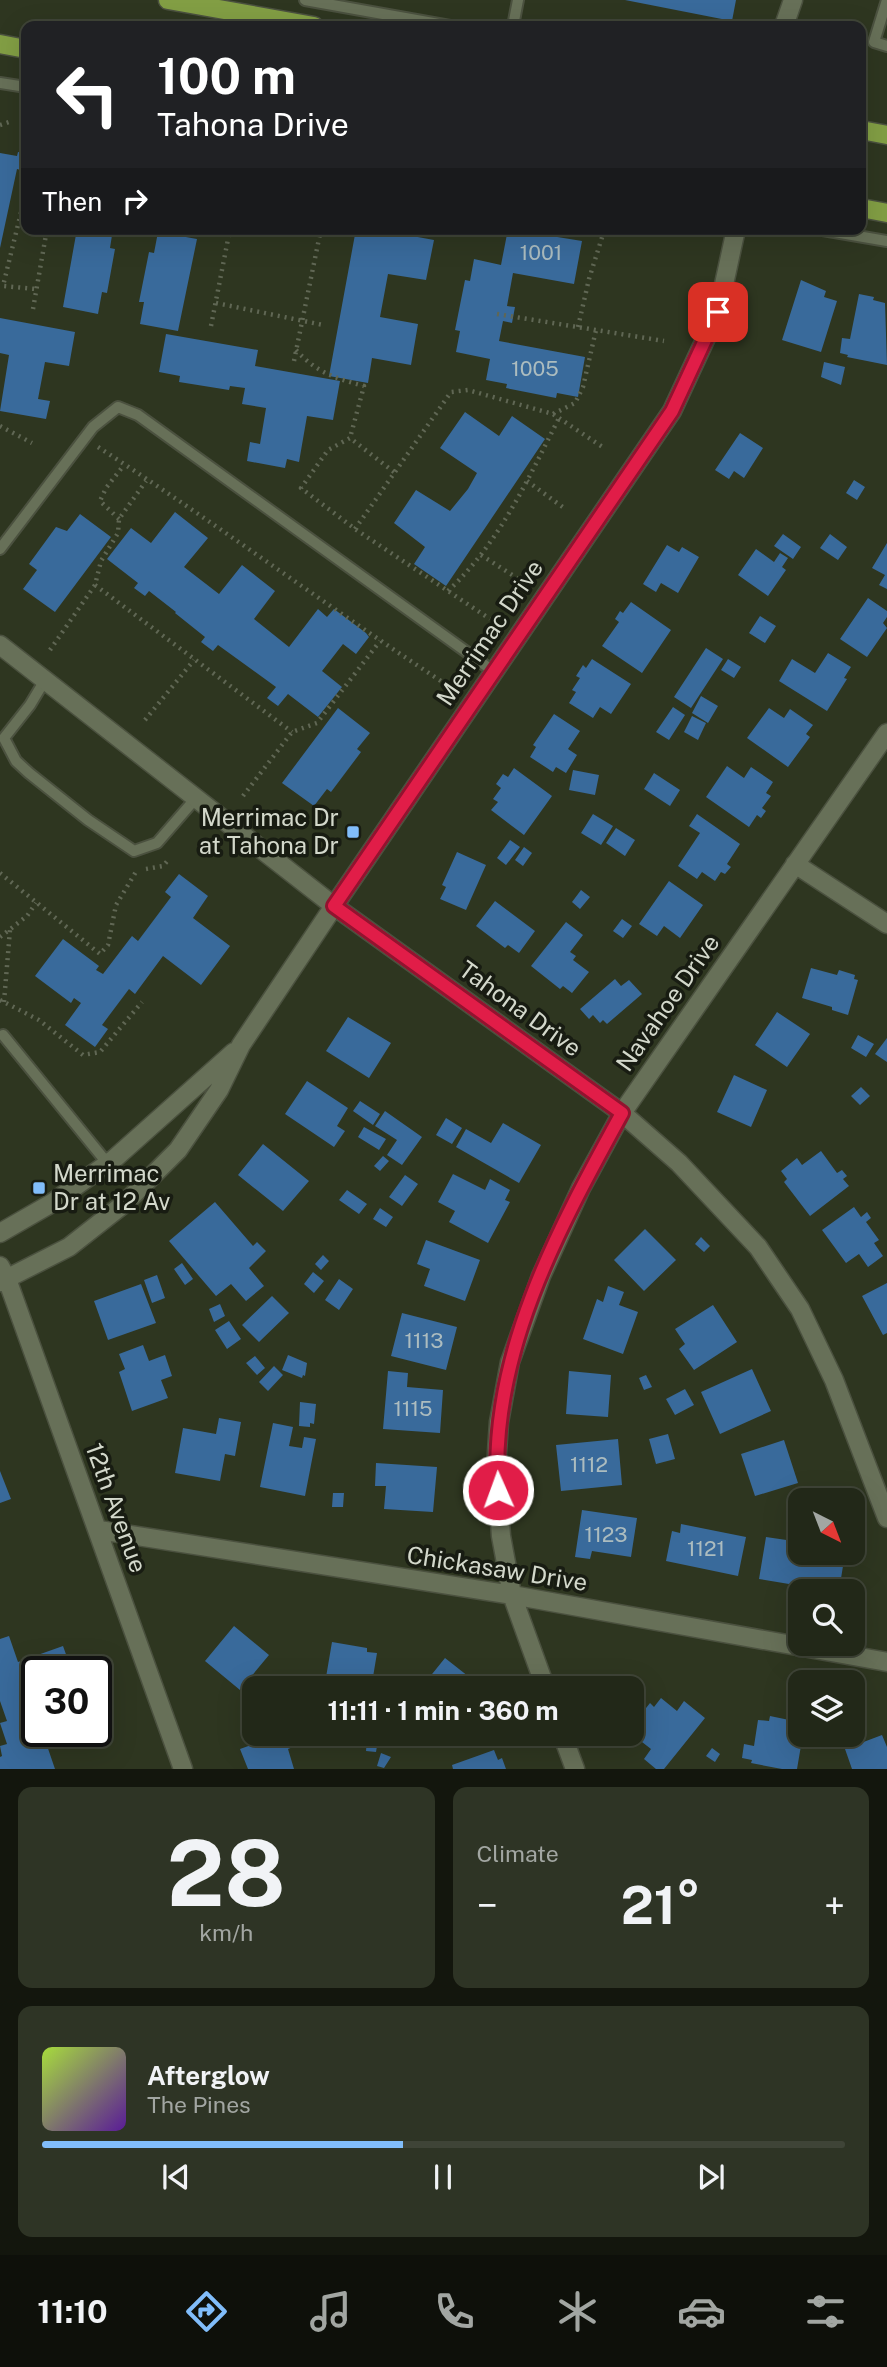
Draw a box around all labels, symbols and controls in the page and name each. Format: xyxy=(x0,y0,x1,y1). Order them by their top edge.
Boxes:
text: 100 m xyxy=(157,47,296,105)
icon: left xyxy=(42,49,133,140)
text: Tahona Drive xyxy=(157,106,349,143)
icon: right xyxy=(116,182,154,220)
text: Then xyxy=(42,186,102,217)
house number: 1001 xyxy=(520,240,562,265)
pin xyxy=(688,282,748,342)
icon: arrive xyxy=(699,293,737,331)
house number: 1005 xyxy=(511,356,559,381)
street label: Merrimac Drive xyxy=(430,554,548,711)
place label: Merrimac Dr at Tahona Dr xyxy=(199,803,339,859)
marker: Merrimac Dr at Tahona Dr xyxy=(345,824,361,840)
street label: Navahoe Drive xyxy=(610,929,725,1076)
street label: Tahona Drive xyxy=(454,955,587,1062)
place label: Merrimac Dr at 12 Av xyxy=(53,1159,170,1215)
marker: Merrimac Dr at 12 Av xyxy=(31,1180,47,1196)
house number: 1113 xyxy=(405,1328,443,1353)
house number: 1115 xyxy=(393,1396,433,1421)
street label: 12th Avenue xyxy=(81,1439,153,1576)
house number: 1112 xyxy=(570,1452,608,1477)
position arrow xyxy=(461,1453,535,1527)
north arrow xyxy=(788,1488,864,1564)
map controls xyxy=(788,1488,865,1747)
house number: 1123 xyxy=(585,1522,627,1547)
house number: 1121 xyxy=(687,1536,725,1561)
street label: Chickasaw Drive xyxy=(405,1540,589,1596)
button: search xyxy=(788,1579,865,1656)
speed limit sign: 30 xyxy=(21,1656,112,1747)
button: layers xyxy=(788,1670,865,1747)
text: 11:11 · 1 min · 360 m xyxy=(327,1695,559,1726)
text: 28 xyxy=(167,1820,286,1926)
text: Climate xyxy=(477,1840,559,1867)
text: 21° xyxy=(621,1875,701,1936)
text: − xyxy=(477,1883,498,1928)
text: + xyxy=(824,1883,845,1928)
text: km/h xyxy=(199,1919,253,1946)
text: Afterglow xyxy=(147,2060,270,2091)
text: The Pines xyxy=(147,2091,251,2118)
icon: previous xyxy=(157,2158,195,2196)
icon: pause xyxy=(424,2158,462,2196)
icon: next xyxy=(692,2158,730,2196)
icon: directions xyxy=(182,2287,231,2336)
icon: music xyxy=(306,2287,355,2336)
icon: phone xyxy=(430,2287,479,2336)
icon: climate xyxy=(553,2287,602,2336)
icon: car xyxy=(677,2287,726,2336)
icon: filters xyxy=(801,2287,850,2336)
text: 11:10 xyxy=(37,2293,108,2330)

